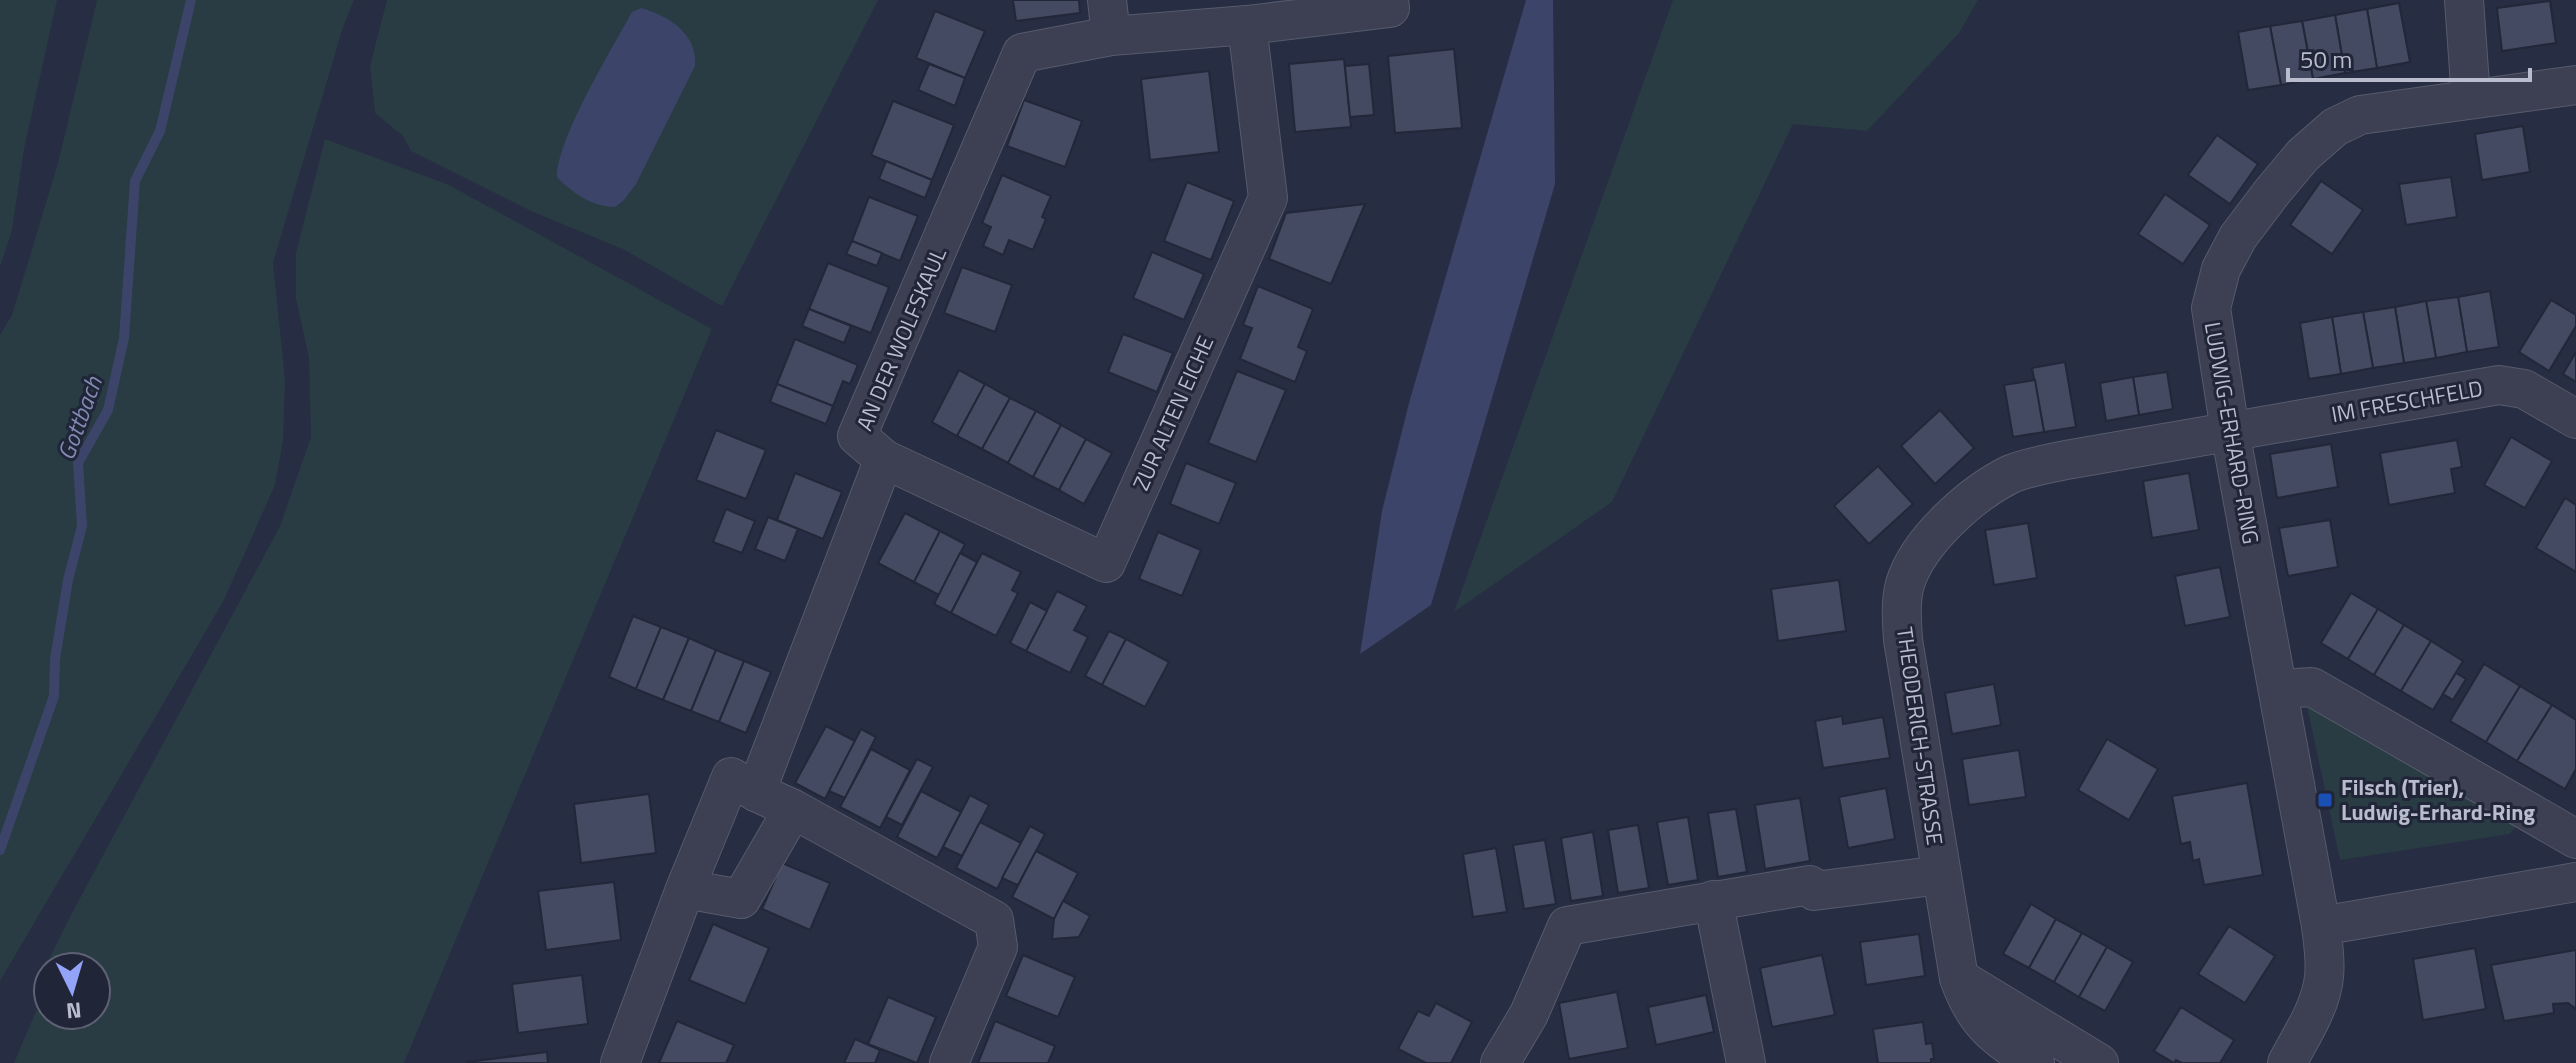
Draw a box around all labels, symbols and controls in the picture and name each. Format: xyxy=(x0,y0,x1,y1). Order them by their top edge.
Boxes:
scale bar xyxy=(2288,32,2530,82)
text: 50 m xyxy=(2300,41,2352,77)
street label: AN DER WOLFSKAUL xyxy=(847,242,955,436)
street label: LUDWIG-ERHARD-RING xyxy=(2196,319,2268,547)
street label: ZUR ALTEN EICHE xyxy=(1124,330,1222,496)
water label: Gottbach xyxy=(47,370,111,465)
street label: IM FRESCHFELD xyxy=(2329,371,2485,431)
street label: THEODERICH-STRASSE xyxy=(1888,625,1952,847)
place label: Filsch (Trier), Ludwig-Erhard-Ring xyxy=(2341,770,2535,829)
marker: Filsch (Trier), Ludwig-Erhard-Ring xyxy=(2316,791,2334,809)
north arrow xyxy=(32,951,112,1031)
text: N xyxy=(65,993,83,1029)

